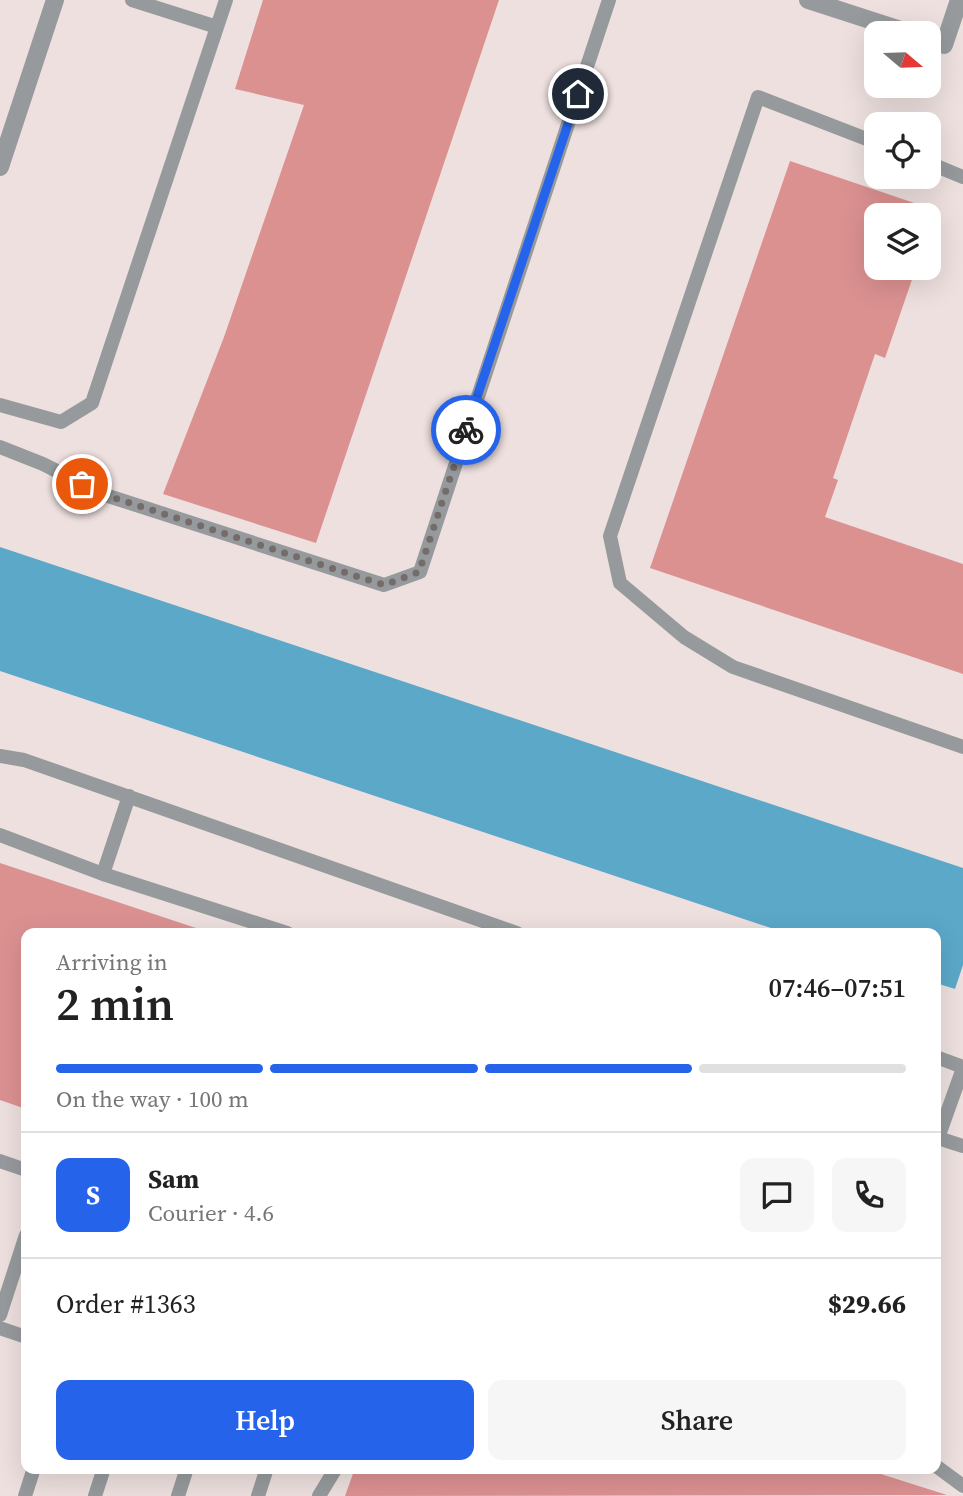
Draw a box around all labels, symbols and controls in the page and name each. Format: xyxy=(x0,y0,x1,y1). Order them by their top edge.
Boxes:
north arrow xyxy=(864,21,942,98)
map controls xyxy=(864,21,941,280)
pin xyxy=(548,64,608,124)
icon: home xyxy=(559,75,597,113)
button: locate xyxy=(864,112,941,189)
button: layers xyxy=(864,203,941,280)
courier xyxy=(431,395,501,465)
icon: bike xyxy=(447,411,485,449)
pin xyxy=(52,454,112,514)
icon: bag xyxy=(63,465,101,503)
text: Arriving in xyxy=(56,946,168,978)
text: 07:46–07:51 xyxy=(769,970,906,1006)
text: 2 min xyxy=(56,972,174,1035)
text: On the way · 100 m xyxy=(56,1083,249,1115)
button: chat xyxy=(740,1158,814,1232)
button: phone xyxy=(832,1158,906,1232)
text: Sam xyxy=(148,1161,199,1197)
text: S xyxy=(86,1177,100,1213)
text: Courier · 4.6 xyxy=(148,1197,274,1229)
text: Order #1363 xyxy=(56,1286,196,1322)
text: $29.66 xyxy=(828,1286,906,1322)
button: Help xyxy=(56,1380,474,1460)
button: Share xyxy=(488,1380,906,1460)

